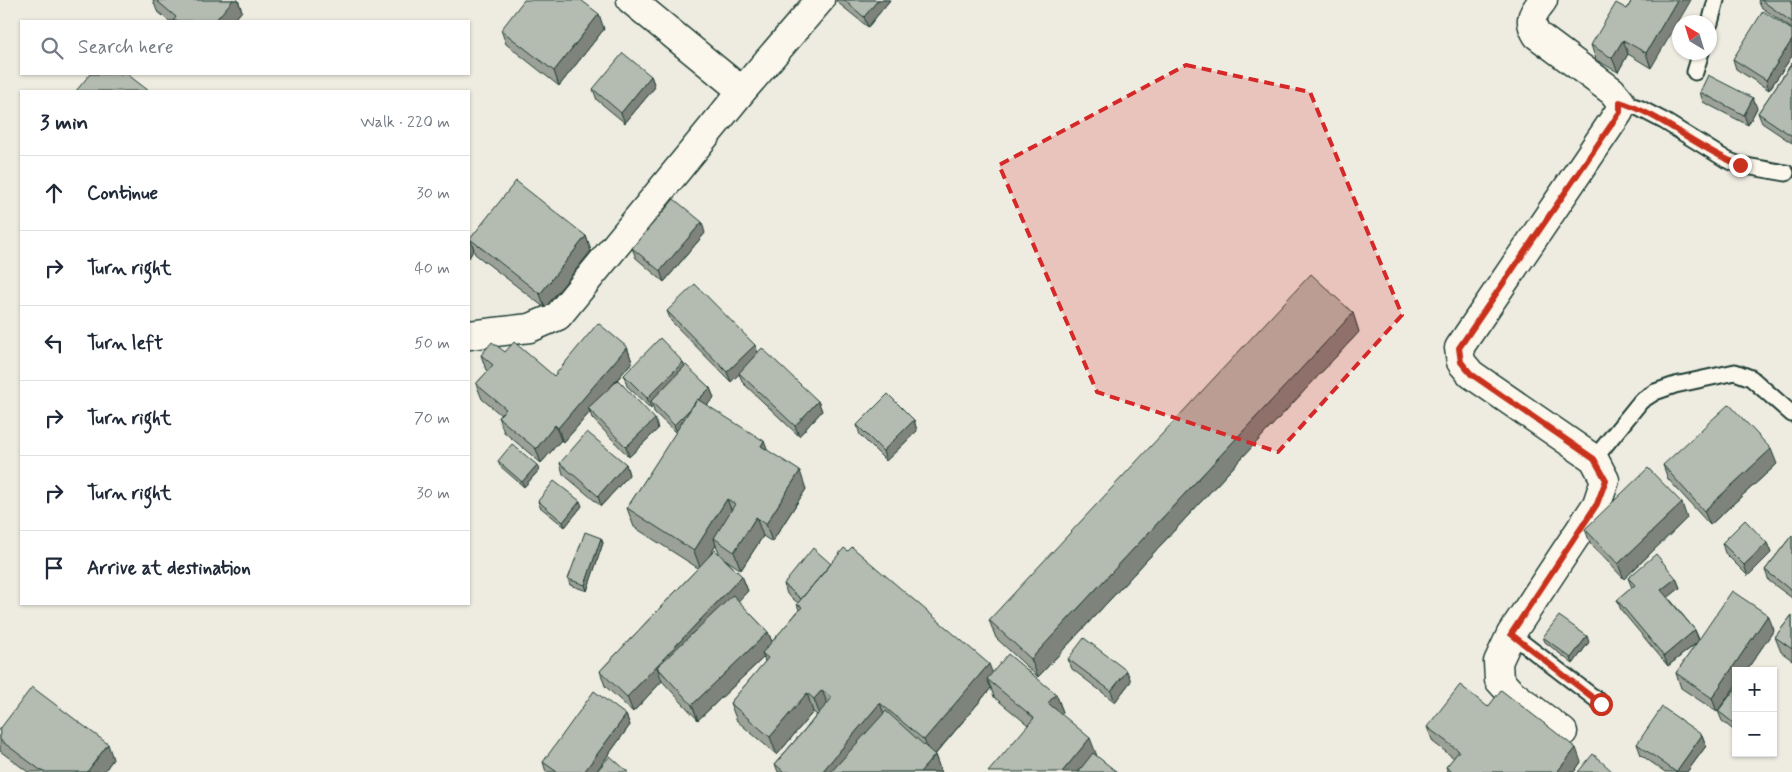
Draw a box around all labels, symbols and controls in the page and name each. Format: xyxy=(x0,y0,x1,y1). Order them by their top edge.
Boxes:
north arrow xyxy=(1672,15,1717,60)
search box xyxy=(20,20,470,75)
icon: search xyxy=(38,34,66,62)
text: Search here xyxy=(78,35,174,60)
text: 3 min xyxy=(40,109,88,137)
text: Walk · 220 m xyxy=(360,112,450,133)
route end xyxy=(1729,154,1752,177)
icon: ahead xyxy=(40,179,68,207)
text: Continue xyxy=(87,181,158,206)
text: 30 m xyxy=(417,183,450,204)
icon: right xyxy=(40,254,68,282)
text: Turn right xyxy=(87,256,171,281)
text: 40 m xyxy=(414,258,450,279)
icon: left xyxy=(40,329,68,357)
text: Turn left xyxy=(87,331,163,356)
text: 50 m xyxy=(414,333,450,354)
icon: right xyxy=(40,404,68,432)
text: Turn right xyxy=(87,406,171,431)
text: 70 m xyxy=(414,408,450,429)
icon: right xyxy=(40,479,68,507)
text: Turn right xyxy=(87,481,171,506)
text: 30 m xyxy=(417,483,450,504)
icon: arrive xyxy=(40,554,68,582)
text: Arrive at destination xyxy=(87,556,251,581)
map controls xyxy=(1732,667,1777,757)
button: + xyxy=(1732,667,1777,712)
route start xyxy=(1590,693,1613,716)
button: − xyxy=(1732,712,1777,757)

